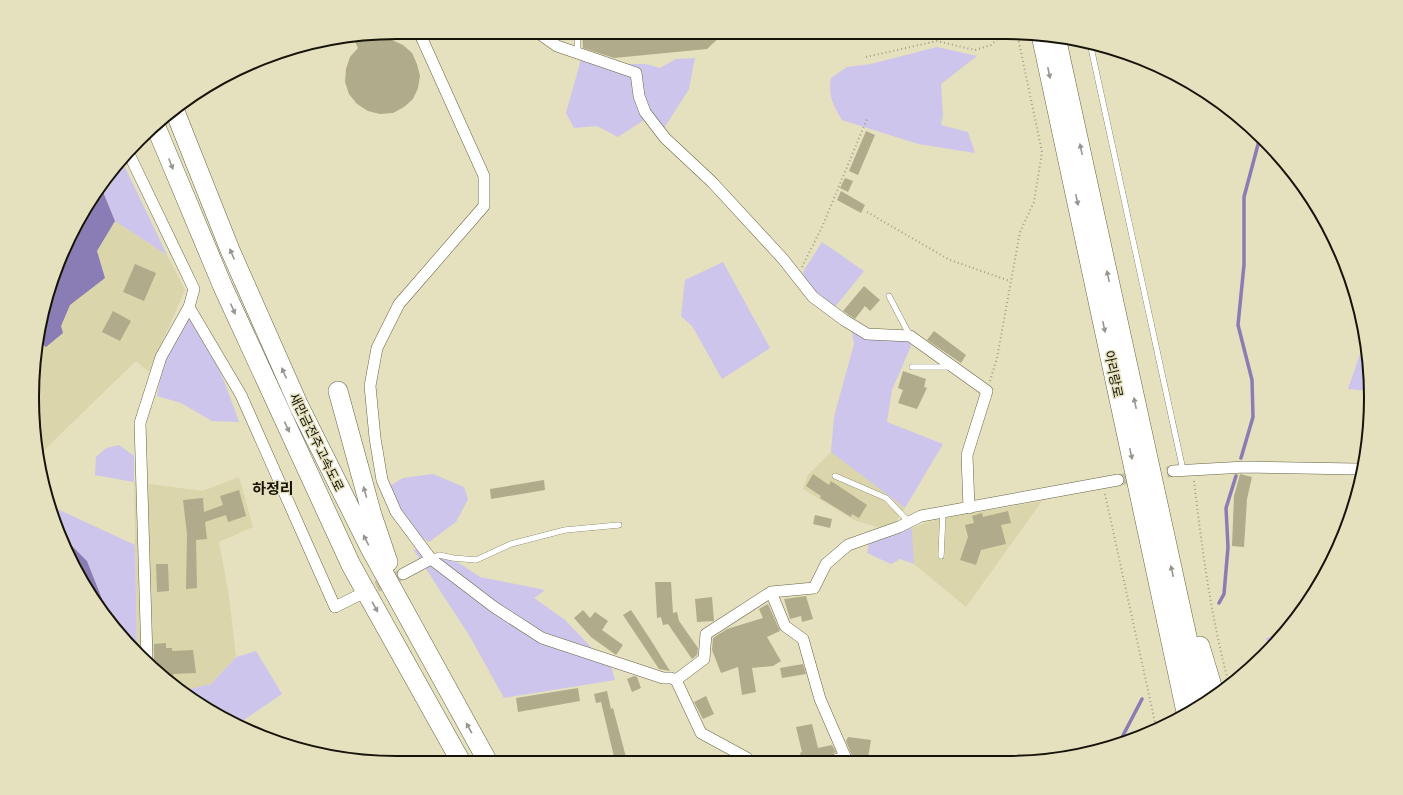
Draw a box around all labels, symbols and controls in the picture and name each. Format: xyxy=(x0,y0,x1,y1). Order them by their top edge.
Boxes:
one-way arrow xyxy=(1047,67,1053,79)
one-way arrow xyxy=(1077,143,1083,155)
one-way arrow xyxy=(168,158,174,170)
one-way arrow xyxy=(1074,194,1080,206)
one-way arrow xyxy=(229,249,235,260)
one-way arrow xyxy=(1105,270,1111,282)
one-way arrow xyxy=(230,303,236,314)
one-way arrow xyxy=(1101,321,1107,333)
street label: 아리랑로 xyxy=(1101,349,1126,399)
one-way arrow xyxy=(281,367,288,379)
street label: 새만금전주고속도로 xyxy=(286,391,347,494)
one-way arrow xyxy=(1132,397,1138,409)
one-way arrow xyxy=(284,421,290,433)
one-way arrow xyxy=(1129,448,1135,460)
district label: 하정리 xyxy=(252,480,294,498)
one-way arrow xyxy=(362,486,368,498)
one-way arrow xyxy=(363,534,369,546)
one-way arrow xyxy=(1169,565,1175,577)
one-way arrow xyxy=(371,601,378,613)
one-way arrow xyxy=(466,722,472,734)

